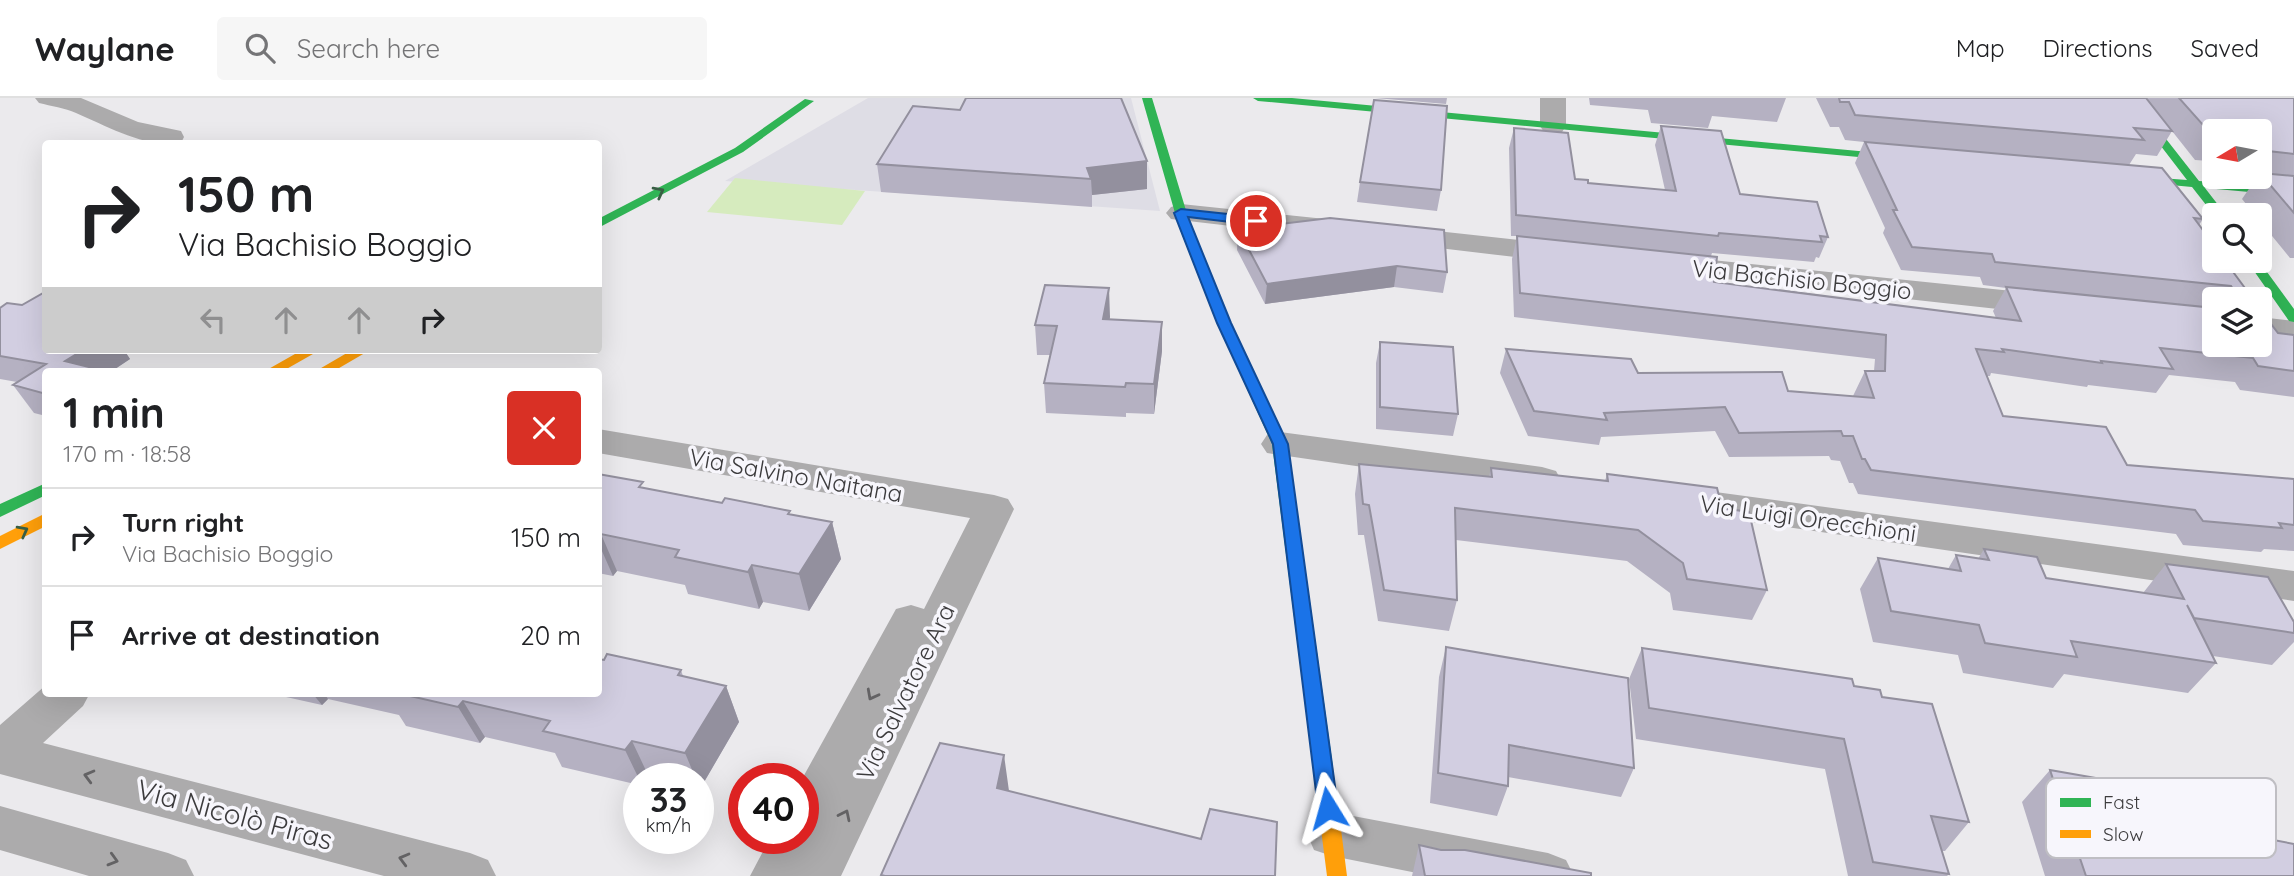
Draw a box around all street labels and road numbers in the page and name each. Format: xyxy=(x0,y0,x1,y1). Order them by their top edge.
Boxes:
street label: Via Bachisio Boggio xyxy=(1691,253,1913,305)
street label: Via Salvino Naitana xyxy=(687,441,905,509)
street label: Via Luigi Orecchioni xyxy=(1698,488,1918,548)
street label: Via Salvatore Ara xyxy=(849,599,961,785)
street label: Via Nicolò Piras xyxy=(133,771,337,857)

